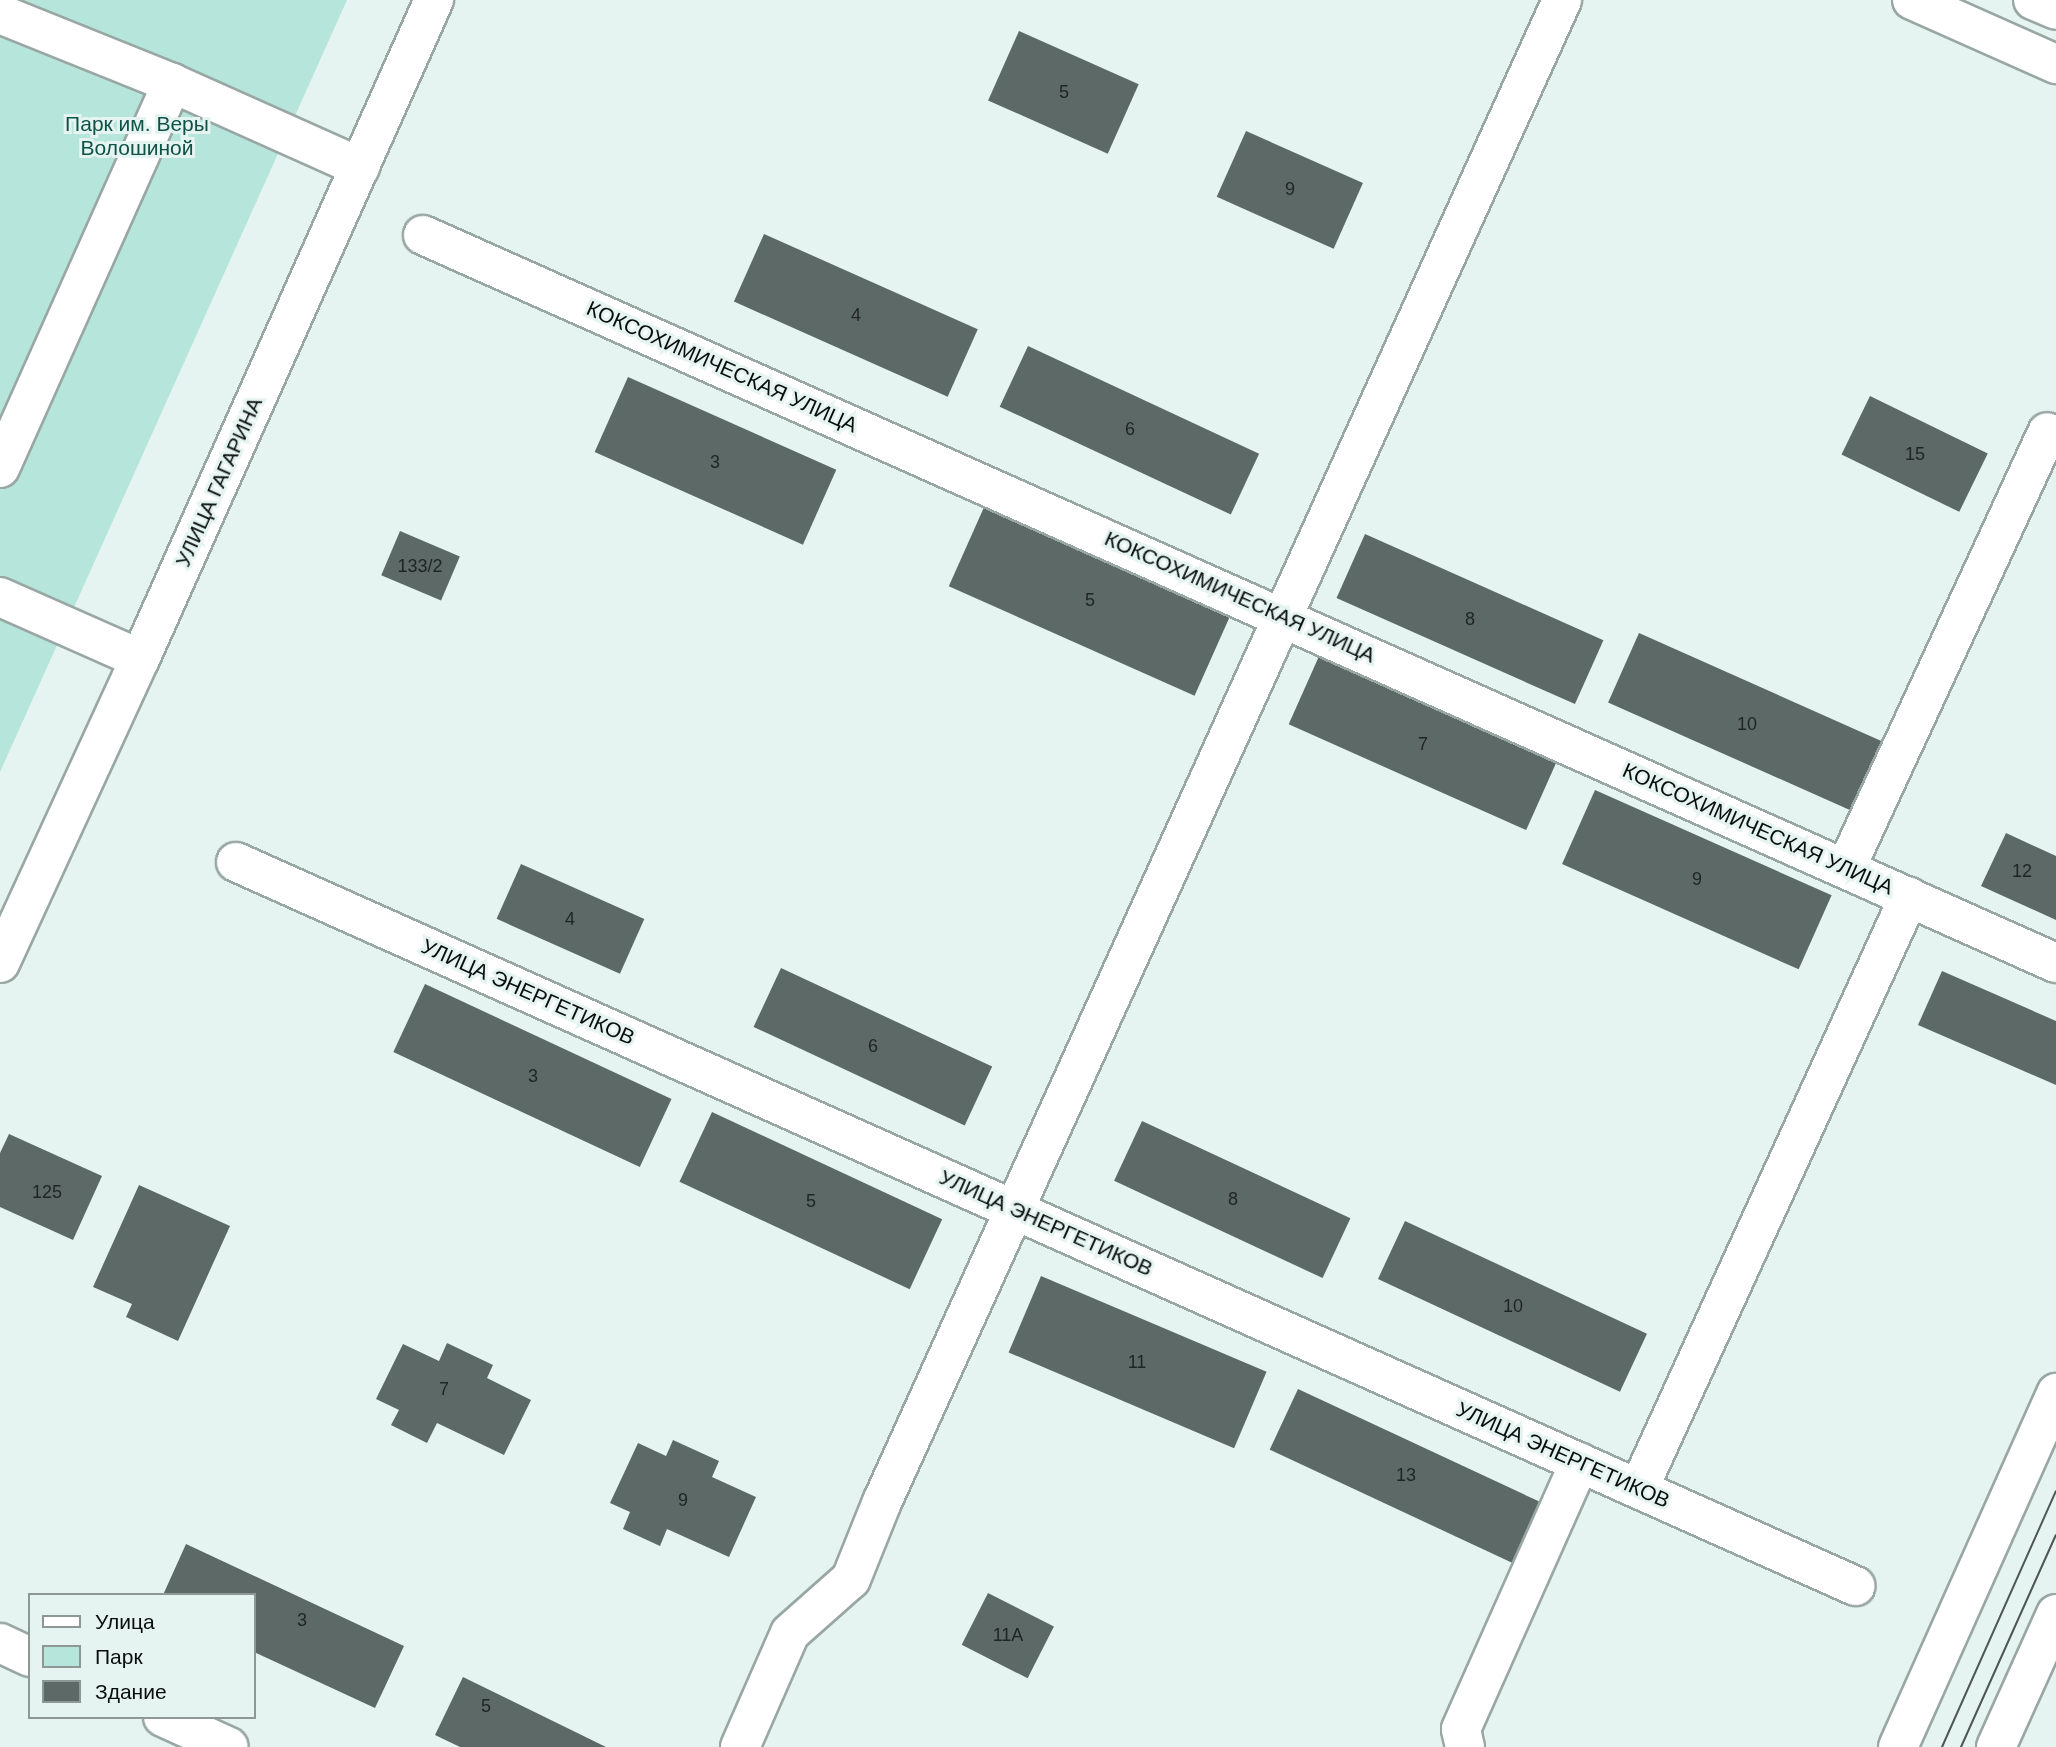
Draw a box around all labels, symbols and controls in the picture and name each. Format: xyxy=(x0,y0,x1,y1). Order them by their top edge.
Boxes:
house number: 5 xyxy=(1059,81,1069,103)
park label: Парк им. Веры Волошиной xyxy=(65,111,209,161)
house number: 9 xyxy=(1285,178,1295,200)
street label: КОКСОХИМИЧЕСКАЯ УЛИЦА xyxy=(583,296,861,438)
house number: 4 xyxy=(851,304,861,326)
street label: УЛИЦА ГАГАРИНА xyxy=(170,393,268,571)
house number: 6 xyxy=(1125,418,1135,440)
house number: 15 xyxy=(1905,443,1925,465)
house number: 3 xyxy=(710,451,720,473)
street label: КОКСОХИМИЧЕСКАЯ УЛИЦА xyxy=(1101,526,1379,668)
house number: 133/2 xyxy=(397,555,443,577)
house number: 5 xyxy=(1085,589,1095,611)
house number: 8 xyxy=(1465,608,1475,630)
house number: 10 xyxy=(1737,713,1757,735)
house number: 7 xyxy=(1418,733,1428,755)
street label: КОКСОХИМИЧЕСКАЯ УЛИЦА xyxy=(1619,758,1897,900)
house number: 12 xyxy=(2012,860,2032,882)
house number: 9 xyxy=(1692,868,1702,890)
house number: 4 xyxy=(565,908,575,930)
street label: УЛИЦА ЭНЕРГЕТИКОВ xyxy=(417,934,639,1050)
house number: 6 xyxy=(868,1035,878,1057)
house number: 3 xyxy=(528,1065,538,1087)
street label: УЛИЦА ЭНЕРГЕТИКОВ xyxy=(935,1165,1157,1281)
house number: 125 xyxy=(32,1181,62,1203)
house number: 8 xyxy=(1228,1188,1238,1210)
house number: 5 xyxy=(806,1190,816,1212)
house number: 10 xyxy=(1503,1295,1523,1317)
house number: 11 xyxy=(1128,1351,1146,1373)
house number: 7 xyxy=(439,1378,449,1400)
street label: УЛИЦА ЭНЕРГЕТИКОВ xyxy=(1452,1397,1674,1513)
house number: 13 xyxy=(1396,1464,1416,1486)
house number: 9 xyxy=(678,1489,688,1511)
legend xyxy=(28,1593,256,1719)
house number: 3 xyxy=(297,1609,307,1631)
text: Улица xyxy=(95,1610,155,1633)
house number: 11А xyxy=(993,1624,1023,1646)
text: Парк xyxy=(95,1645,143,1668)
text: Здание xyxy=(95,1680,167,1703)
house number: 5 xyxy=(481,1695,491,1717)

